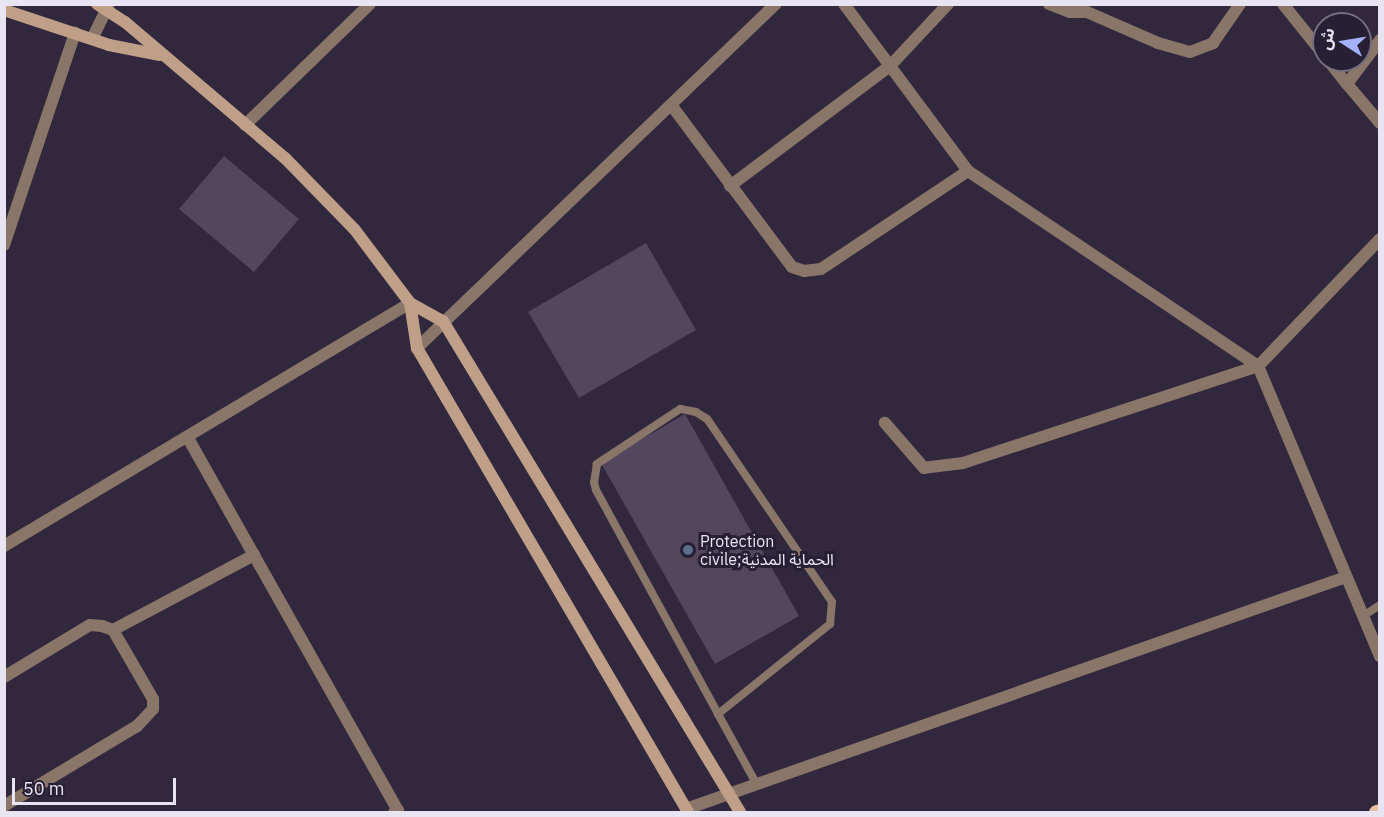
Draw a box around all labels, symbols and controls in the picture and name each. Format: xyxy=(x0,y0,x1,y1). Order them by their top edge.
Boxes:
north arrow xyxy=(1312,12,1372,72)
text: ش xyxy=(1314,26,1338,51)
place label: Protection civile;الحماية المدنية xyxy=(700,531,834,569)
marker: Protection civile;الحماية المدنية xyxy=(681,543,695,557)
scale bar xyxy=(15,766,178,804)
text: 50 m xyxy=(23,777,65,800)

